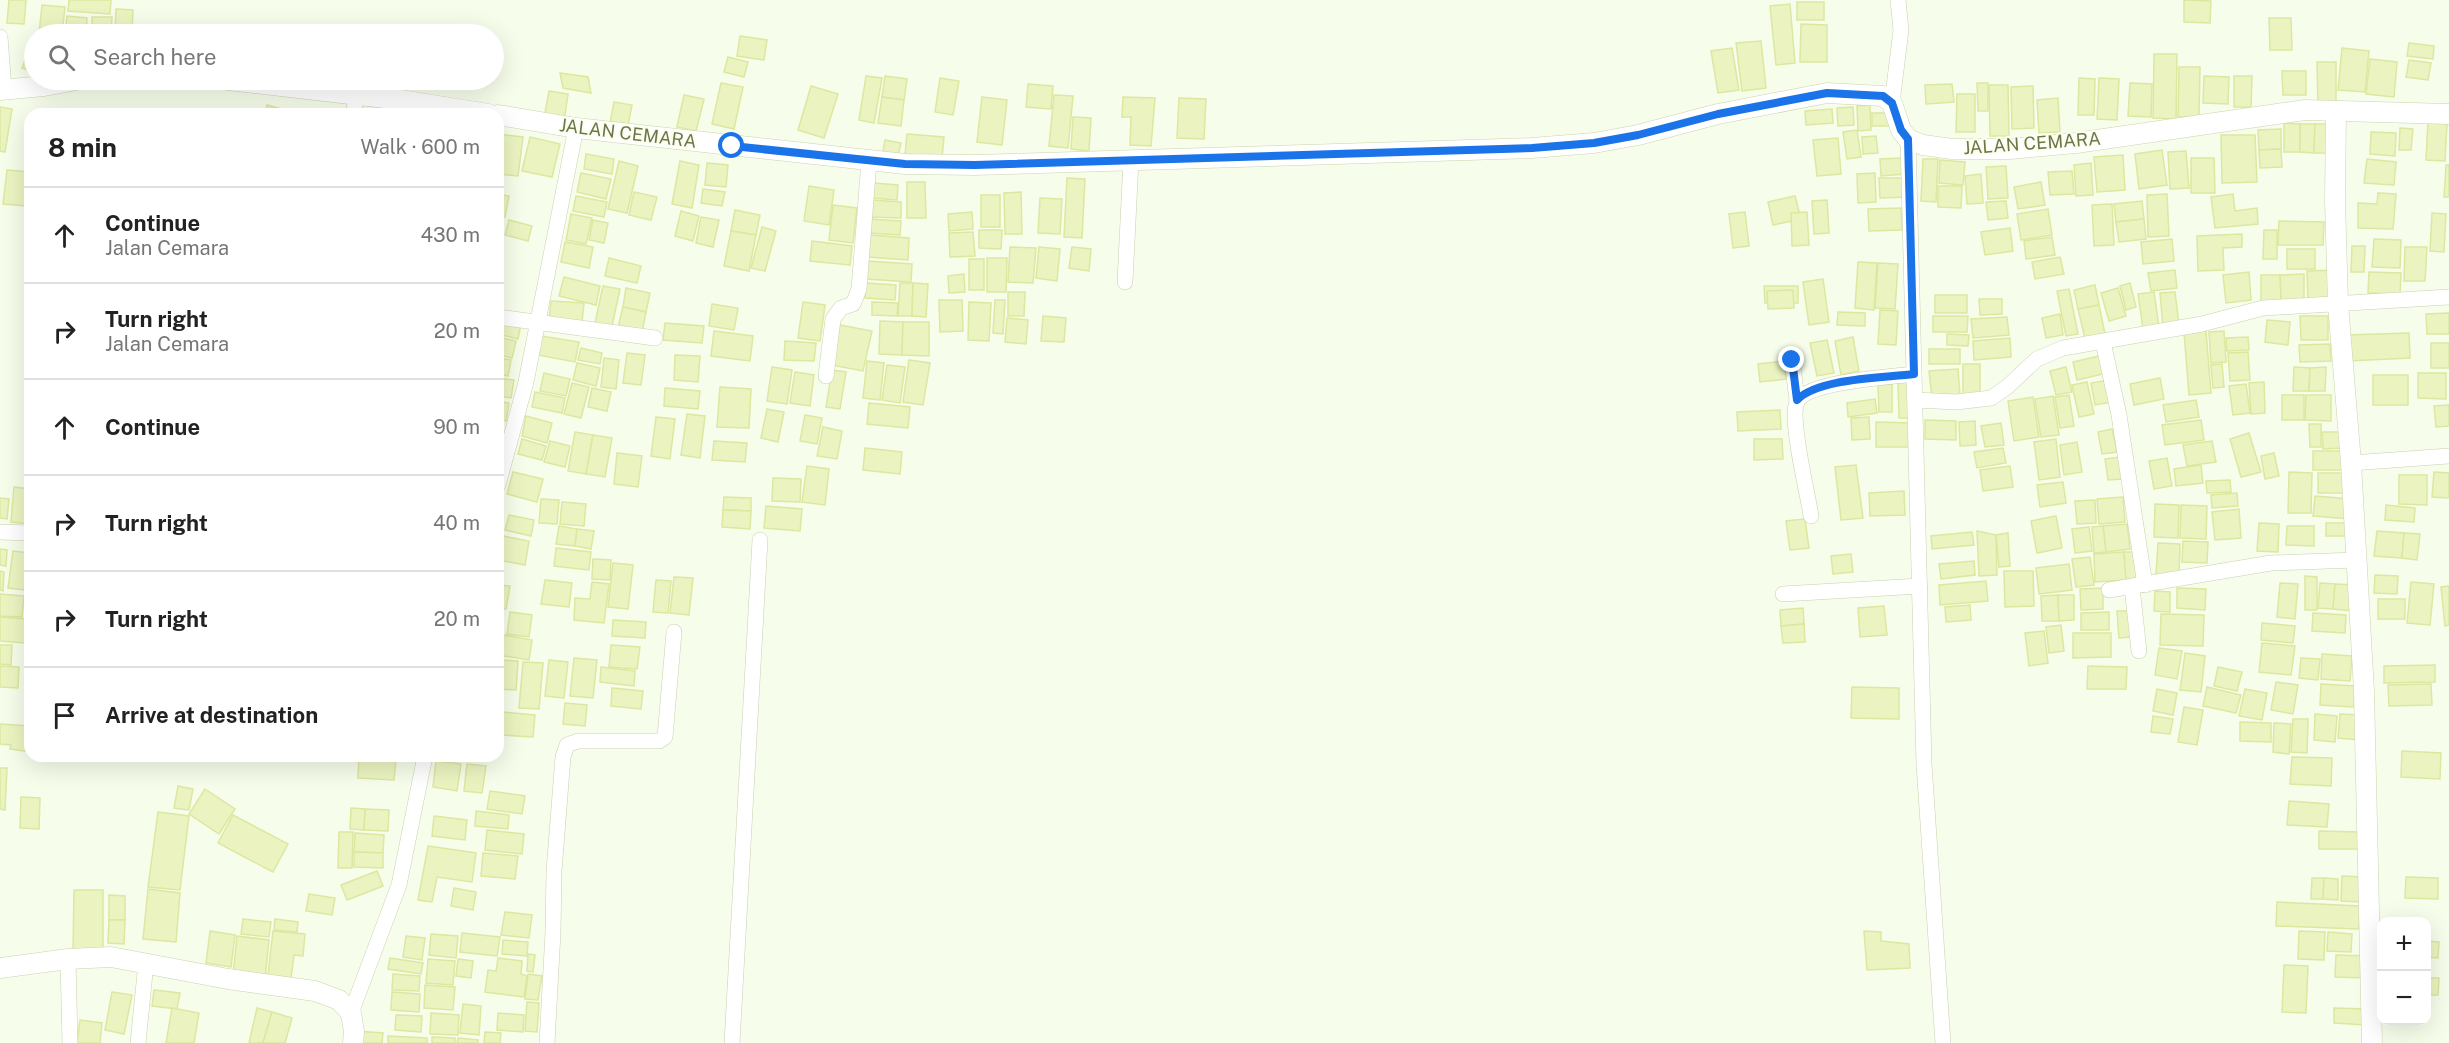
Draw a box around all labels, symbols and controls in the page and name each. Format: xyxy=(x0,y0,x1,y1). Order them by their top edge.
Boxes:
search box xyxy=(24,24,504,90)
icon: search xyxy=(45,41,78,74)
text: Search here xyxy=(93,44,217,70)
street label: JALAN CEMARA xyxy=(558,114,698,152)
street label: JALAN CEMARA xyxy=(1962,128,2102,158)
text: 8 min xyxy=(48,132,117,163)
route start xyxy=(718,132,744,158)
text: Walk · 600 m xyxy=(361,135,480,159)
text: Continue xyxy=(105,210,200,236)
icon: ahead xyxy=(48,219,81,252)
text: 430 m xyxy=(421,223,480,247)
text: Jalan Cemara xyxy=(105,236,229,260)
text: Turn right xyxy=(105,306,208,332)
icon: right xyxy=(48,315,81,348)
text: 20 m xyxy=(434,319,480,343)
text: Jalan Cemara xyxy=(105,332,229,356)
route end xyxy=(1778,346,1804,372)
icon: ahead xyxy=(48,411,81,444)
text: Continue xyxy=(105,414,200,440)
text: 90 m xyxy=(433,415,480,439)
icon: right xyxy=(48,507,81,540)
text: Turn right xyxy=(105,510,208,536)
text: 40 m xyxy=(433,511,480,535)
icon: right xyxy=(48,603,81,636)
text: Turn right xyxy=(105,606,208,632)
text: 20 m xyxy=(434,607,480,631)
icon: arrive xyxy=(48,699,81,732)
text: Arrive at destination xyxy=(105,702,318,728)
map controls xyxy=(2377,917,2431,1025)
button: + xyxy=(2377,917,2431,971)
button: − xyxy=(2377,971,2431,1025)

